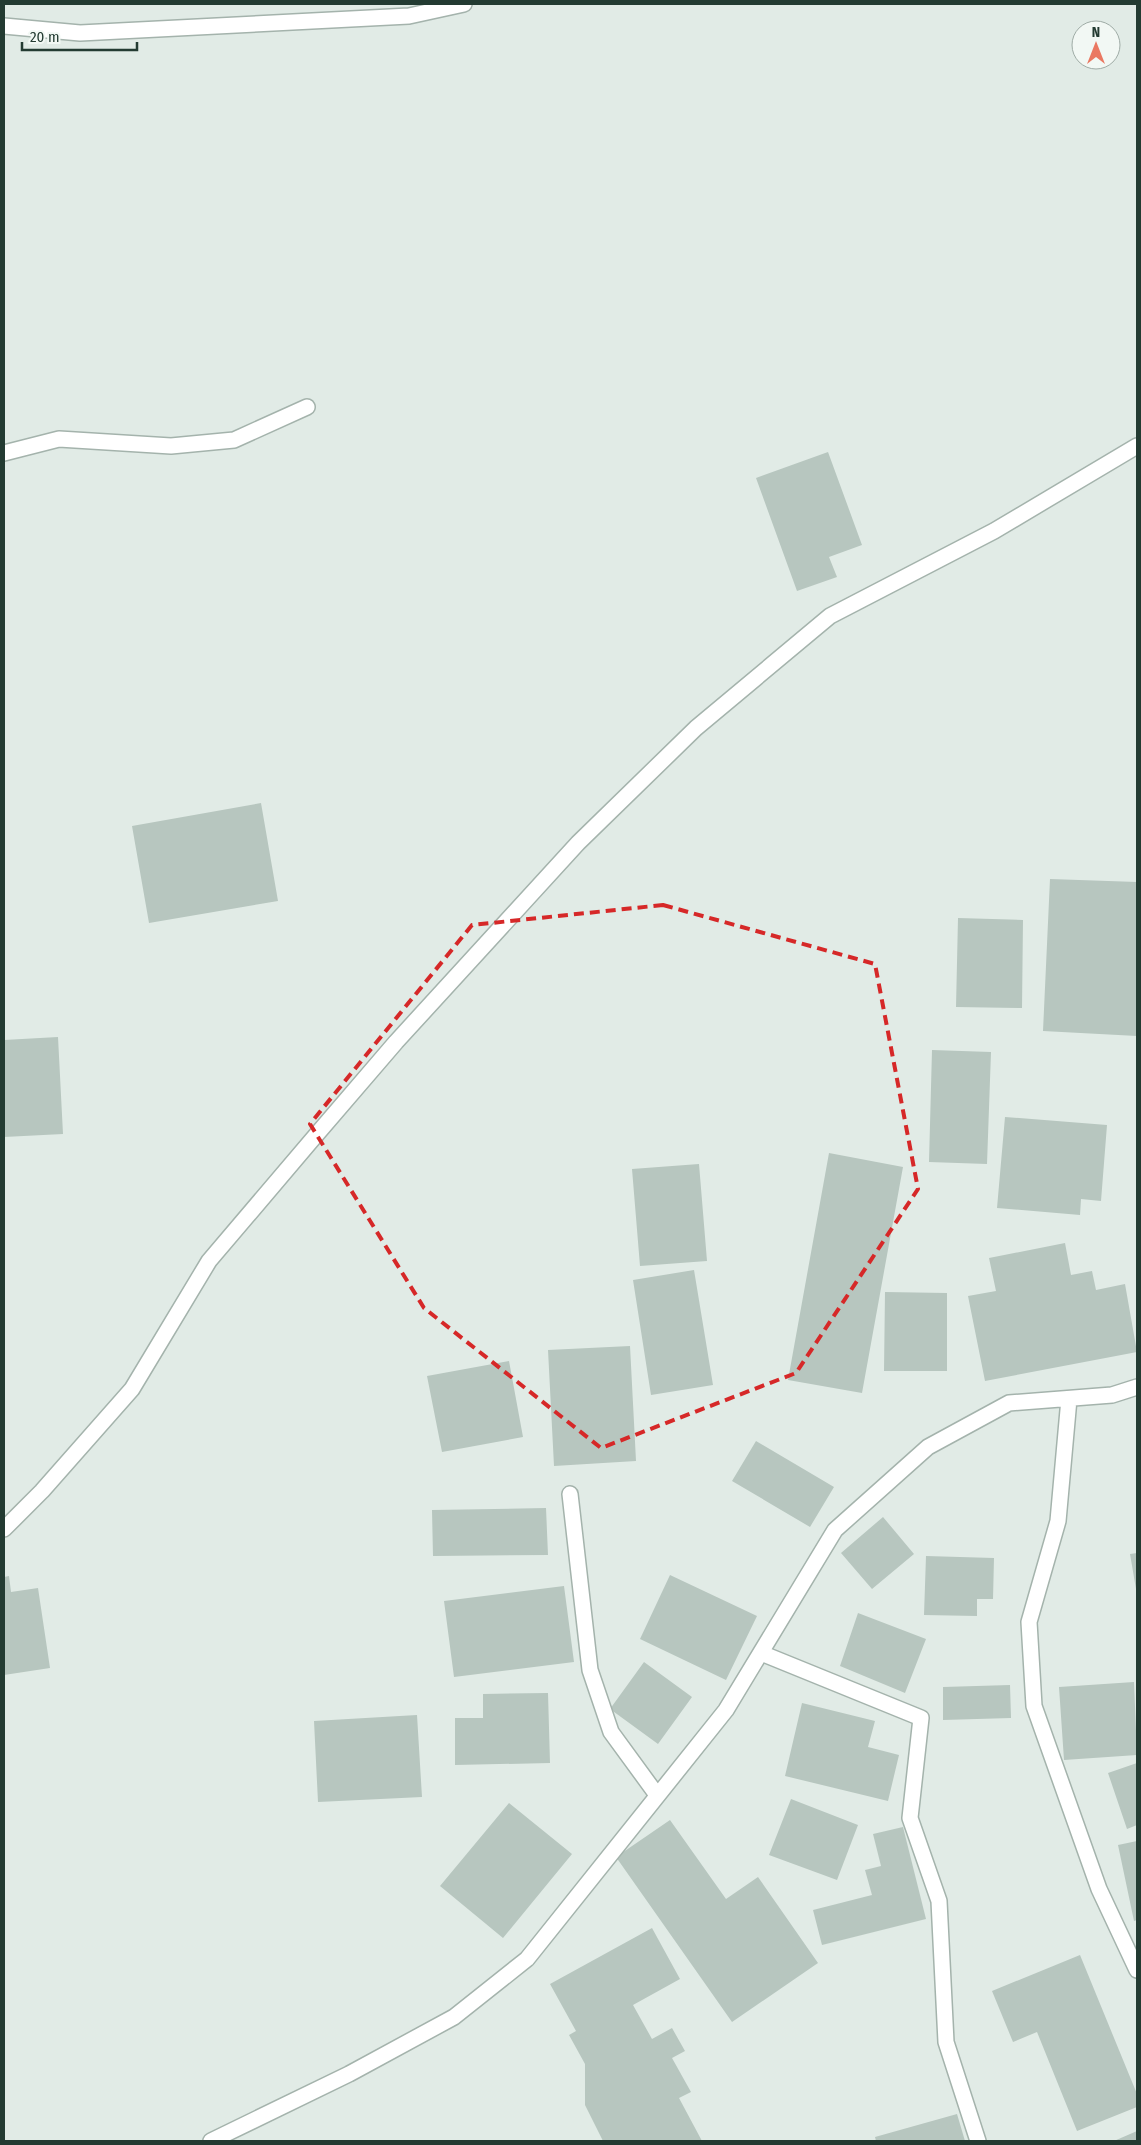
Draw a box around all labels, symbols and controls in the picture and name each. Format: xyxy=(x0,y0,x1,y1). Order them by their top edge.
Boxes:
scale bar xyxy=(22,20,138,52)
north arrow xyxy=(1071,20,1121,70)
text: N xyxy=(1092,24,1100,41)
text: 20 m xyxy=(30,28,60,46)

